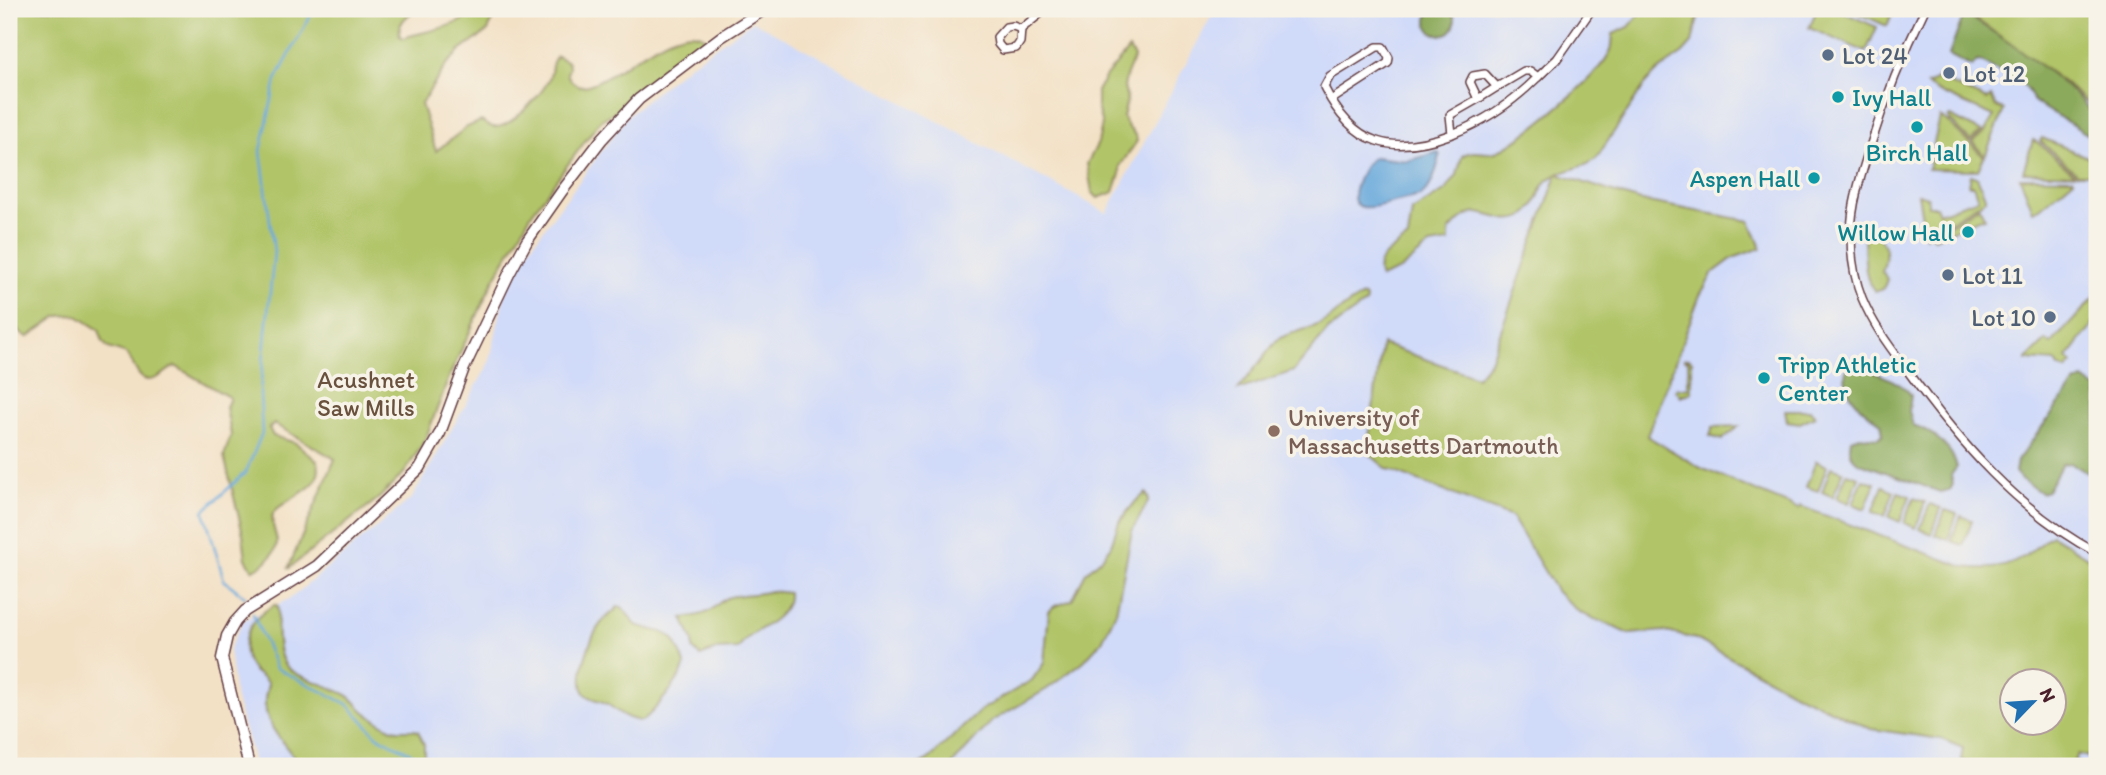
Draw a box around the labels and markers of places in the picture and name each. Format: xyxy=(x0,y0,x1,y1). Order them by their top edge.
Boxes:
place label: Lot 24 xyxy=(1842,41,1908,70)
marker: Lot 24 xyxy=(1820,47,1836,63)
place label: Lot 12 xyxy=(1963,59,2026,88)
marker: Lot 12 xyxy=(1941,65,1957,81)
place label: Ivy Hall xyxy=(1852,83,1932,112)
marker: Ivy Hall xyxy=(1830,89,1846,105)
marker: Birch Hall xyxy=(1909,119,1925,135)
place label: Birch Hall xyxy=(1866,138,1968,167)
place label: Aspen Hall xyxy=(1690,164,1800,193)
marker: Aspen Hall xyxy=(1806,170,1822,186)
place label: Willow Hall xyxy=(1837,218,1954,247)
marker: Willow Hall xyxy=(1960,224,1976,240)
place label: Lot 11 xyxy=(1962,261,2023,290)
marker: Lot 11 xyxy=(1940,267,1956,283)
place label: Lot 10 xyxy=(1971,303,2036,332)
marker: Lot 10 xyxy=(2042,309,2058,325)
place label: Tripp Athletic Center xyxy=(1778,350,1916,407)
marker: Tripp Athletic Center xyxy=(1756,370,1772,386)
place label: University of Massachusetts Dartmouth xyxy=(1288,403,1559,460)
marker: University of Massachusetts Dartmouth xyxy=(1266,423,1282,439)

